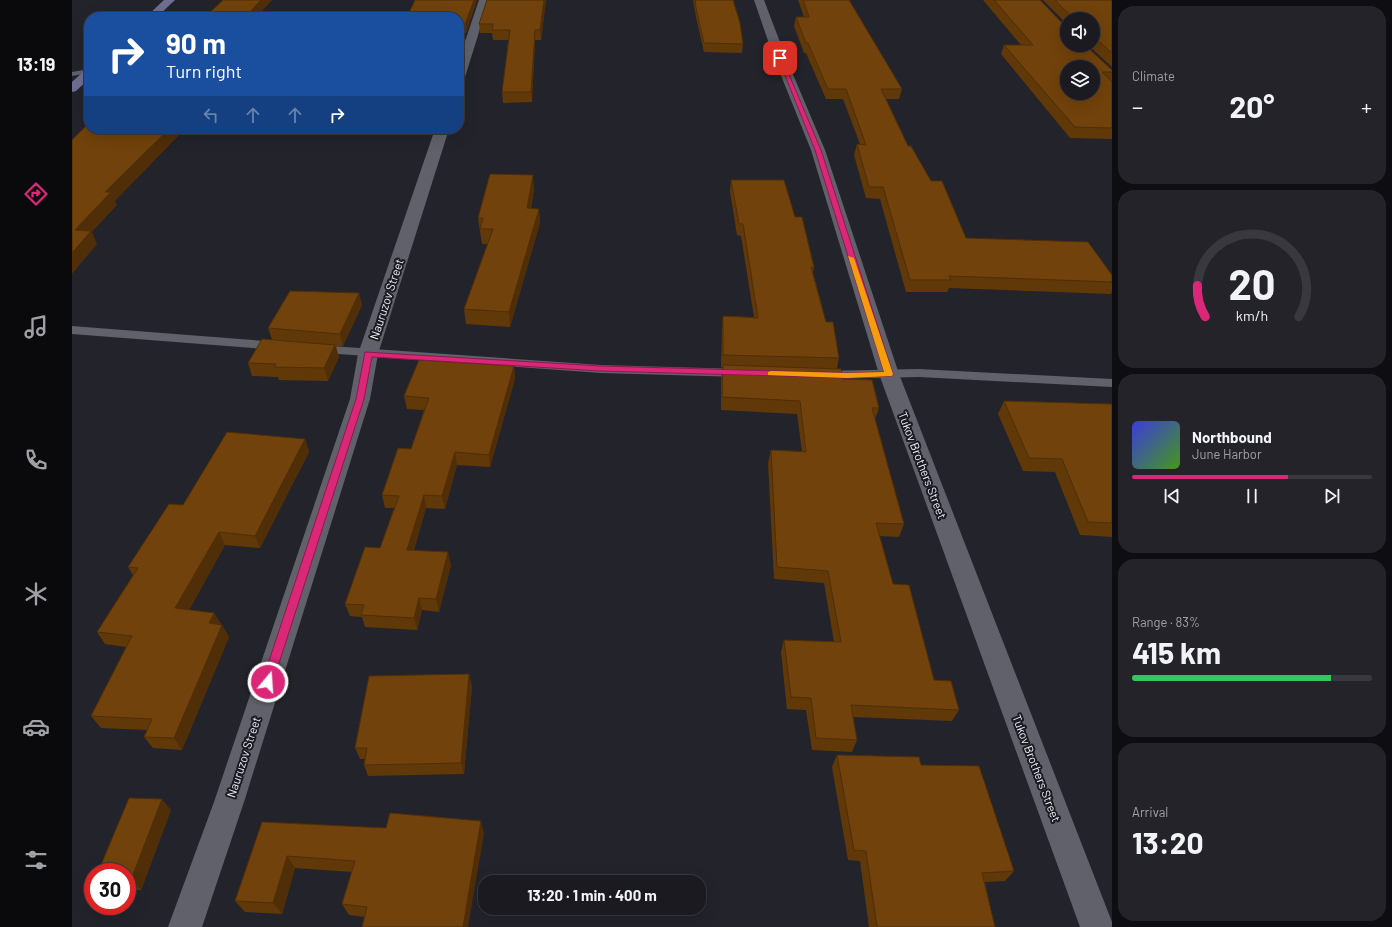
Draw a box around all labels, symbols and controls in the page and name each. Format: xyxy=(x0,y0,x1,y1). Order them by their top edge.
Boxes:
map controls xyxy=(1060,12,1100,100)
button: sound xyxy=(1060,12,1100,52)
text: 90 m xyxy=(166,26,226,60)
icon: right xyxy=(100,28,152,80)
pin xyxy=(763,41,797,75)
icon: arrive xyxy=(769,47,791,69)
text: 13:19 xyxy=(17,53,55,75)
text: Turn right xyxy=(166,60,242,82)
button: layers xyxy=(1060,60,1100,100)
text: Climate xyxy=(1132,68,1175,84)
text: 20° xyxy=(1229,88,1275,124)
text: − xyxy=(1132,93,1143,119)
text: + xyxy=(1361,93,1372,119)
icon: left xyxy=(200,104,222,126)
icon: ahead xyxy=(242,104,264,126)
icon: ahead xyxy=(284,104,306,126)
icon: right xyxy=(326,104,348,126)
icon: directions xyxy=(22,180,50,208)
street label: Nauruzov Street xyxy=(366,257,406,341)
text: 20 xyxy=(1228,258,1276,308)
text: km/h xyxy=(1236,307,1268,324)
icon: music xyxy=(22,313,50,341)
street label: Tukov Brothers Street xyxy=(896,409,950,521)
text: Northbound xyxy=(1192,428,1272,446)
icon: phone xyxy=(22,446,50,474)
text: June Harbor xyxy=(1192,446,1262,462)
icon: previous xyxy=(1161,485,1183,507)
icon: pause xyxy=(1241,485,1263,507)
icon: next xyxy=(1321,485,1343,507)
icon: climate xyxy=(22,580,50,608)
text: Range · 83% xyxy=(1132,614,1200,630)
text: 415 km xyxy=(1132,634,1221,670)
position arrow xyxy=(247,661,289,703)
street label: Tukov Brothers Street xyxy=(1010,712,1064,824)
icon: car xyxy=(22,713,50,741)
street label: Nauruzov Street xyxy=(223,715,263,799)
text: Arrival xyxy=(1132,804,1168,820)
text: 13:20 xyxy=(1132,824,1204,860)
icon: filters xyxy=(22,846,50,874)
speed limit sign: 30 xyxy=(84,863,136,915)
text: 13:20 · 1 min · 400 m xyxy=(527,886,657,904)

